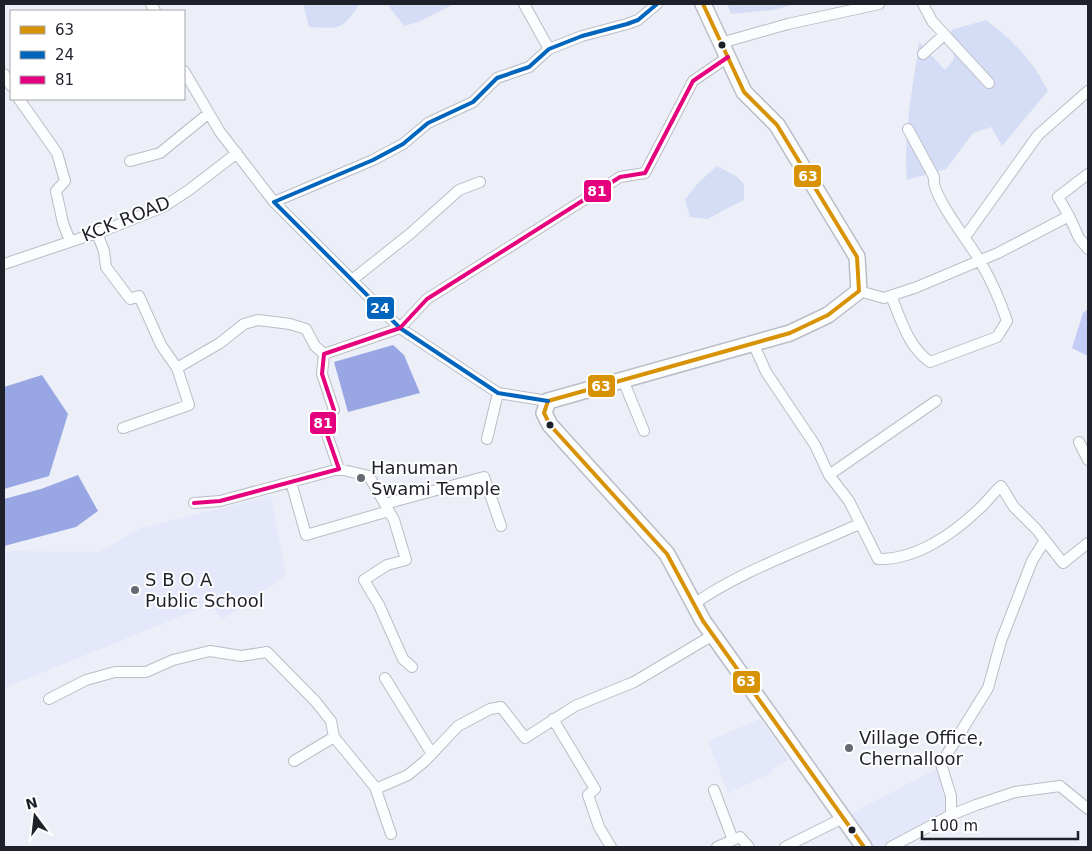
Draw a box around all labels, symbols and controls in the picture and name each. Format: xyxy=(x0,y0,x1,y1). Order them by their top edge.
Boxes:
legend xyxy=(10,10,185,100)
text: 63 xyxy=(55,21,74,39)
unlabelled marker xyxy=(717,40,727,50)
text: 24 xyxy=(55,46,74,64)
text: 81 xyxy=(55,71,74,89)
line badge: 63 xyxy=(793,164,822,188)
text: 63 xyxy=(798,168,818,184)
line badge: 81 xyxy=(583,179,612,203)
text: 81 xyxy=(587,183,607,199)
street label: KCK ROAD xyxy=(79,191,173,246)
line badge: 24 xyxy=(366,296,395,320)
text: 24 xyxy=(370,300,390,316)
line badge: 63 xyxy=(587,374,616,398)
text: 63 xyxy=(591,378,611,394)
line badge: 81 xyxy=(309,411,337,435)
text: 81 xyxy=(313,415,333,431)
unlabelled marker xyxy=(545,420,555,430)
place label: Hanuman Swami Temple xyxy=(371,457,500,499)
marker: Hanuman Swami Temple xyxy=(355,472,367,484)
place label: S B O A Public School xyxy=(145,569,264,611)
marker: S B O A Public School xyxy=(129,584,141,596)
line badge: 63 xyxy=(732,670,761,694)
text: 63 xyxy=(736,673,756,689)
place label: Village Office, Chernalloor xyxy=(859,727,983,769)
marker: Village Office, Chernalloor xyxy=(843,742,855,754)
north arrow xyxy=(10,791,60,841)
text: N xyxy=(24,794,39,813)
scale bar xyxy=(922,808,1078,840)
text: 100 m xyxy=(930,817,978,835)
unlabelled marker xyxy=(847,825,857,835)

